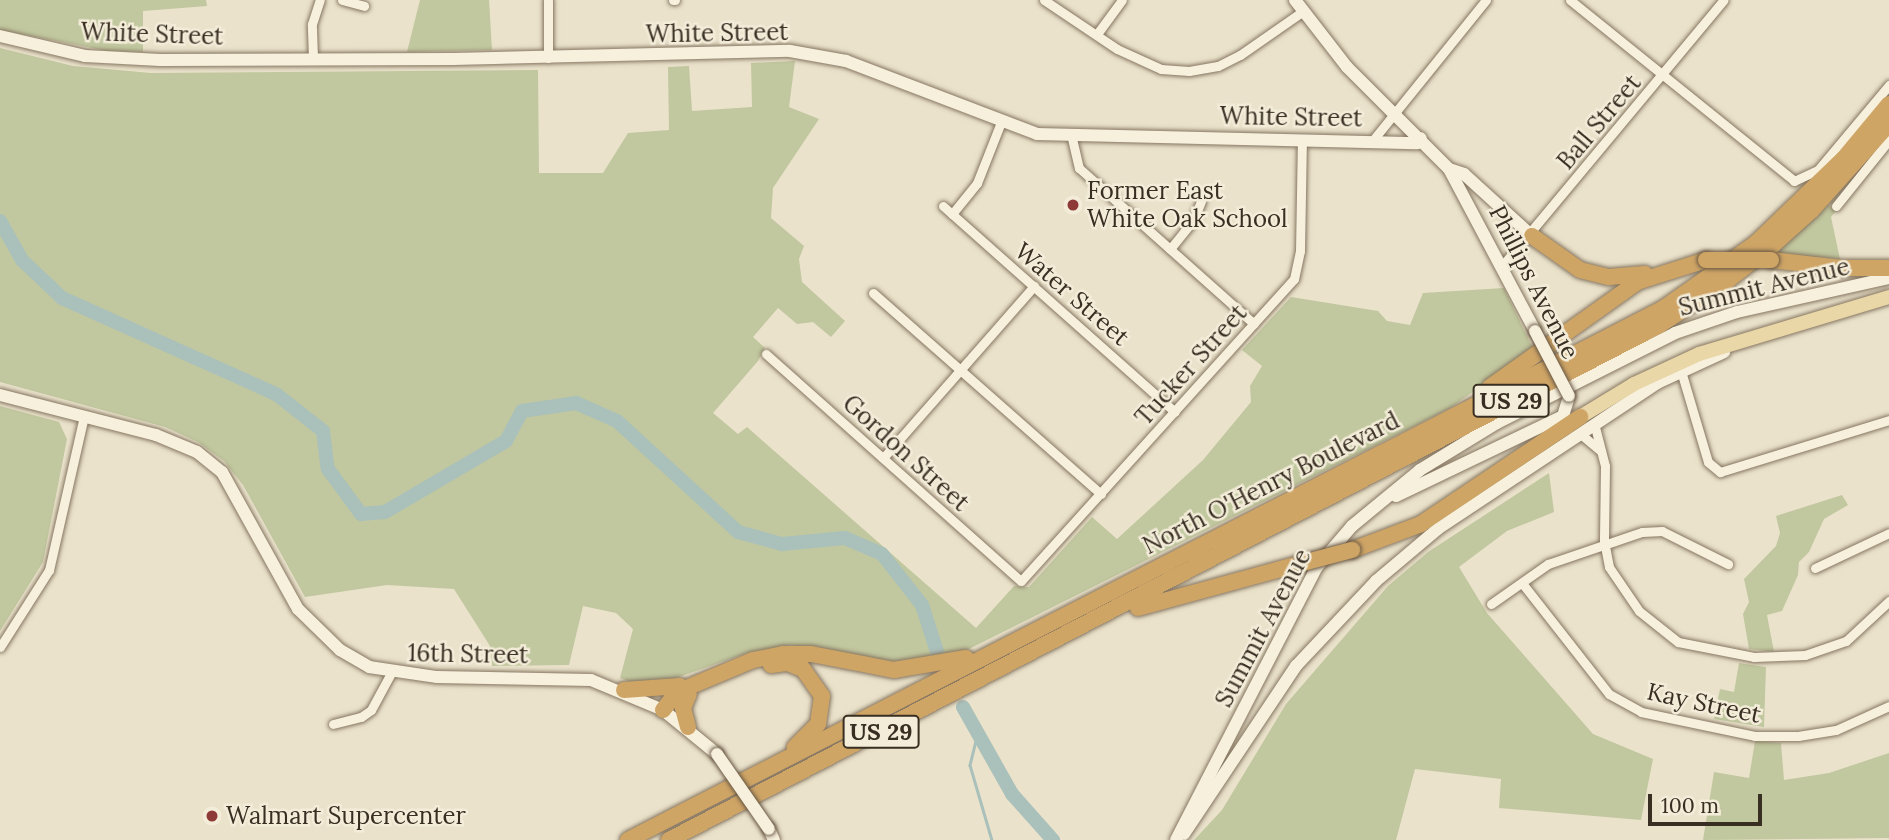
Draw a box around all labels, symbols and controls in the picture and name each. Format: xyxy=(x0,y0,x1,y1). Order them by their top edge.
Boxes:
street label: White Street xyxy=(80,17,224,51)
street label: White Street xyxy=(645,17,789,49)
street label: Ball Street xyxy=(1551,69,1647,175)
street label: White Street xyxy=(1219,101,1363,133)
place label: Former East White Oak School xyxy=(1087,177,1288,233)
marker: Former East White Oak School xyxy=(1065,197,1081,213)
street label: Phillips Avenue xyxy=(1483,200,1585,364)
street label: Water Street xyxy=(1009,236,1135,352)
street label: Summit Avenue xyxy=(1676,252,1852,322)
street label: Tucker Street xyxy=(1129,299,1253,431)
road number: US 29 xyxy=(1472,382,1550,420)
street label: Gordon Street xyxy=(837,389,975,517)
street label: North O'Henry Boulevard xyxy=(1138,406,1404,560)
street label: Summit Avenue xyxy=(1209,544,1317,712)
street label: 16th Street xyxy=(407,639,529,669)
street label: Kay Street xyxy=(1644,677,1764,729)
road number: US 29 xyxy=(842,712,920,752)
scale bar xyxy=(1651,780,1765,824)
text: 100 m xyxy=(1661,792,1719,819)
place label: Walmart Supercenter xyxy=(226,802,466,830)
marker: Walmart Supercenter xyxy=(204,808,220,824)

